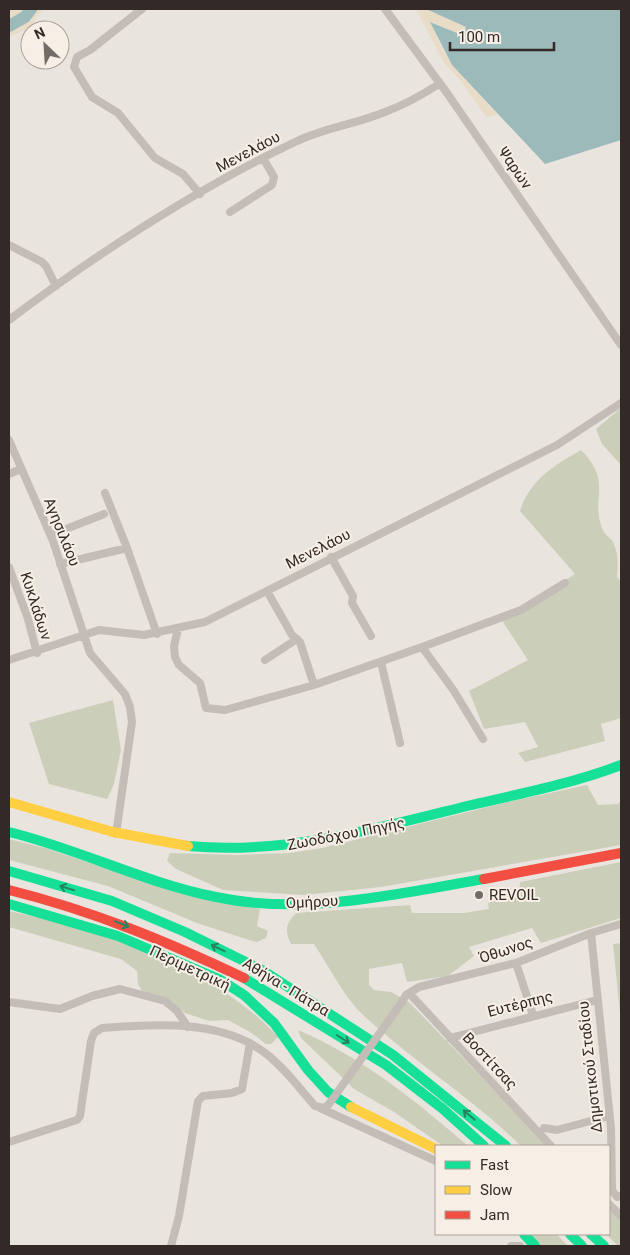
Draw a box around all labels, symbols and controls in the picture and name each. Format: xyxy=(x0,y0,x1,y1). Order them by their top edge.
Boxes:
north arrow xyxy=(20,20,70,70)
scale bar xyxy=(450,20,554,52)
text: N xyxy=(32,24,47,43)
text: 100 m xyxy=(458,28,500,46)
street label: Μενελάου xyxy=(213,128,283,176)
street label: Ψαρών xyxy=(494,144,536,192)
street label: Αγησιλάου xyxy=(40,495,84,569)
street label: Μενελάου xyxy=(283,525,353,573)
street label: Κυκλάδων xyxy=(17,570,55,642)
street label: Ζωοδόχου Πηγής xyxy=(286,814,406,854)
one-way arrow xyxy=(59,882,75,892)
place label: REVOIL xyxy=(489,886,539,904)
marker: REVOIL xyxy=(473,889,485,901)
street label: Ομήρου xyxy=(285,892,339,912)
one-way arrow xyxy=(114,920,129,929)
street label: Όθωνος xyxy=(476,933,535,967)
street label: Περιμετρική xyxy=(147,941,233,995)
one-way arrow xyxy=(210,943,225,953)
street label: Αθήνα - Πάτρα xyxy=(239,954,333,1020)
street label: Ευτέρπης xyxy=(486,987,554,1021)
street label: Δημοτικού Σταδίου xyxy=(574,1000,606,1134)
street label: Βοστίτσας xyxy=(459,1029,521,1093)
one-way arrow xyxy=(336,1034,350,1044)
one-way arrow xyxy=(463,1109,476,1120)
legend xyxy=(435,1145,610,1235)
text: Fast xyxy=(480,1156,509,1174)
text: Slow xyxy=(480,1181,512,1199)
text: Jam xyxy=(480,1206,510,1224)

